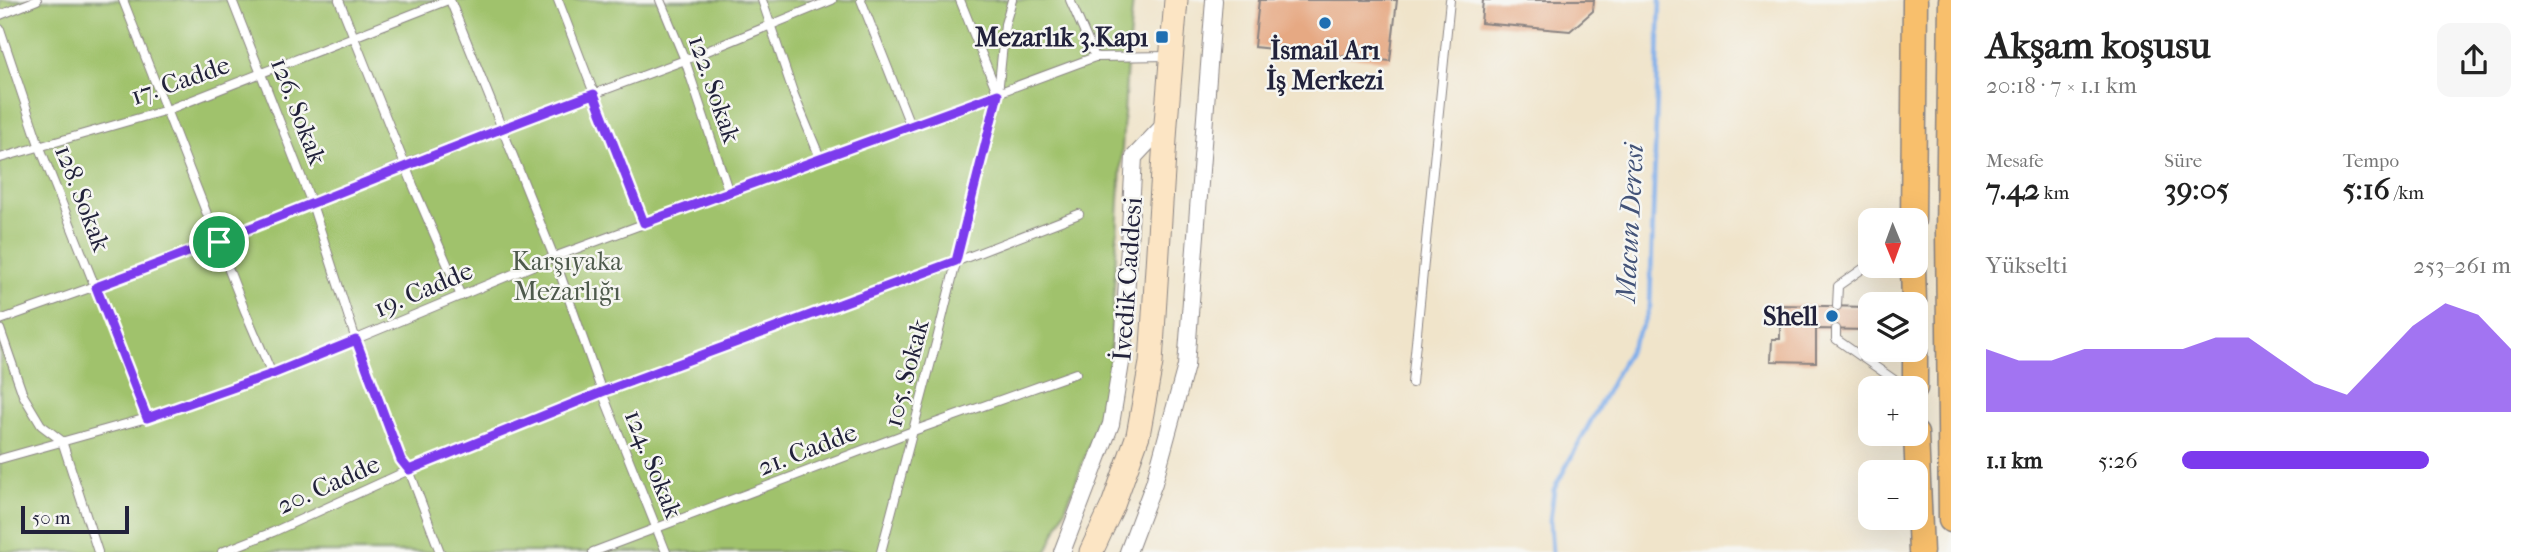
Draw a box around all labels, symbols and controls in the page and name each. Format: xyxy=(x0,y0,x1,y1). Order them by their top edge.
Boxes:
marker: İsmail Arı İş Merkezi xyxy=(1317,15,1333,31)
place label: Mezarlık 3.Kapı xyxy=(975,22,1148,53)
text: Akşam koşusu xyxy=(1986,23,2211,68)
button: share xyxy=(2437,23,2511,97)
marker: Mezarlık 3.Kapı xyxy=(1154,29,1170,45)
street label: 122. Sokak xyxy=(682,31,748,148)
place label: İsmail Arı İş Merkezi xyxy=(1266,34,1384,97)
street label: 17. Cadde xyxy=(127,49,234,112)
street label: 126. Sokak xyxy=(264,53,333,170)
text: 20:18 · 7 × 1.1 km xyxy=(1986,72,2137,99)
street label: 128. Sokak xyxy=(48,141,117,256)
water label: Macun Deresi xyxy=(1609,141,1650,305)
text: Mesafe xyxy=(1986,150,2044,172)
text: Süre xyxy=(2164,150,2202,172)
text: Tempo xyxy=(2343,150,2399,172)
text: 7.42 xyxy=(1986,172,2040,207)
text: 39:05 xyxy=(2164,172,2229,207)
text: 5:16 xyxy=(2343,172,2390,207)
text: km xyxy=(2040,182,2069,204)
text: /km xyxy=(2390,182,2424,204)
street label: İvedik Caddesi xyxy=(1105,196,1149,362)
north arrow xyxy=(1858,208,1928,278)
map controls xyxy=(1858,208,1928,530)
pin xyxy=(189,212,249,272)
icon: arrive xyxy=(200,223,238,261)
park label: Karşıyaka Mezarlığı xyxy=(512,246,623,307)
text: Yükselti xyxy=(1986,252,2067,279)
text: 253–261 m xyxy=(2413,252,2511,279)
street label: 19. Cadde xyxy=(369,255,477,324)
button: layers xyxy=(1858,292,1928,362)
place label: Shell xyxy=(1763,301,1819,332)
marker: Shell xyxy=(1824,308,1840,324)
street label: 105. Sokak xyxy=(877,315,936,430)
button: + xyxy=(1858,376,1928,446)
street label: 124. Sokak xyxy=(618,405,690,524)
street label: 21. Cadde xyxy=(753,416,861,483)
text: 1.1 km xyxy=(1986,447,2043,474)
text: 5:26 xyxy=(2098,447,2138,474)
street label: 20. Cadde xyxy=(272,448,384,521)
button: − xyxy=(1858,460,1928,530)
scale bar xyxy=(21,503,130,535)
text: 50 m xyxy=(32,507,71,529)

